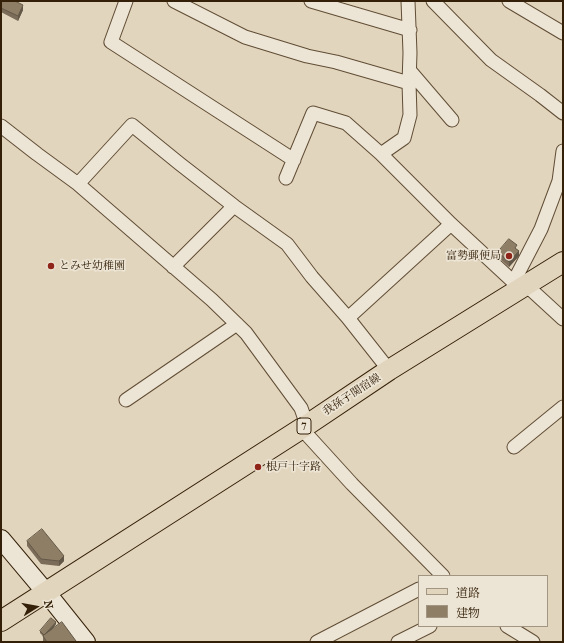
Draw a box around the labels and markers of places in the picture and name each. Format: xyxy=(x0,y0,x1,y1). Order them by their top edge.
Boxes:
place label: 富勢郵便局 xyxy=(446,249,501,263)
marker: 富勢郵便局 xyxy=(504,251,514,261)
place label: とみせ幼稚園 xyxy=(59,259,125,273)
marker: とみせ幼稚園 xyxy=(46,261,56,271)
place label: 根戸十字路 xyxy=(266,460,321,474)
marker: 根戸十字路 xyxy=(253,462,263,472)

